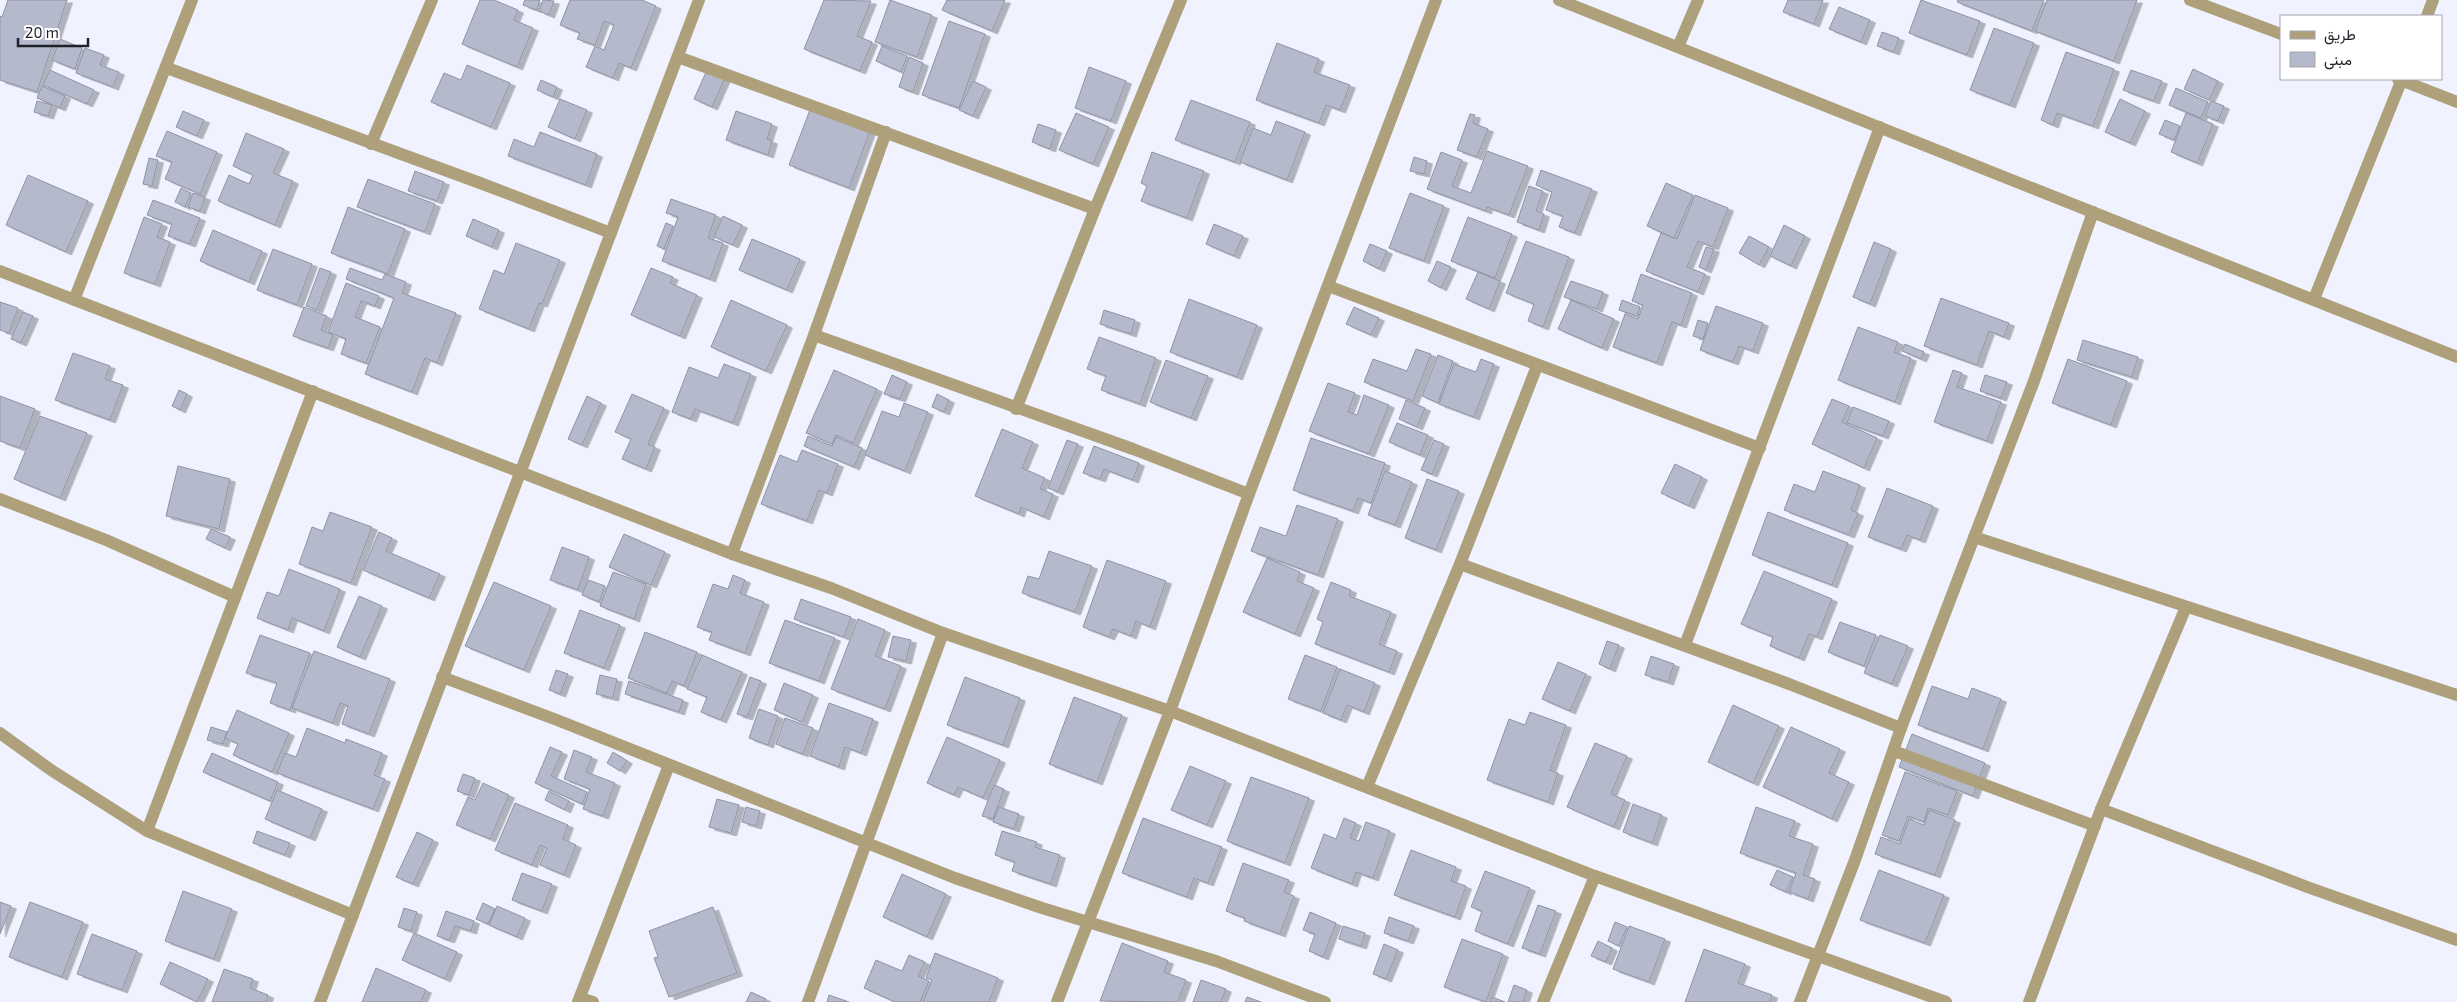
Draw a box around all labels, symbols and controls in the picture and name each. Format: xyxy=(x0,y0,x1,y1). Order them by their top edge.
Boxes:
scale bar xyxy=(18,15,88,47)
legend xyxy=(2280,15,2442,80)
text: 20 m xyxy=(25,23,59,41)
text: طريق xyxy=(2324,25,2356,45)
text: مبنى xyxy=(2324,50,2352,70)

